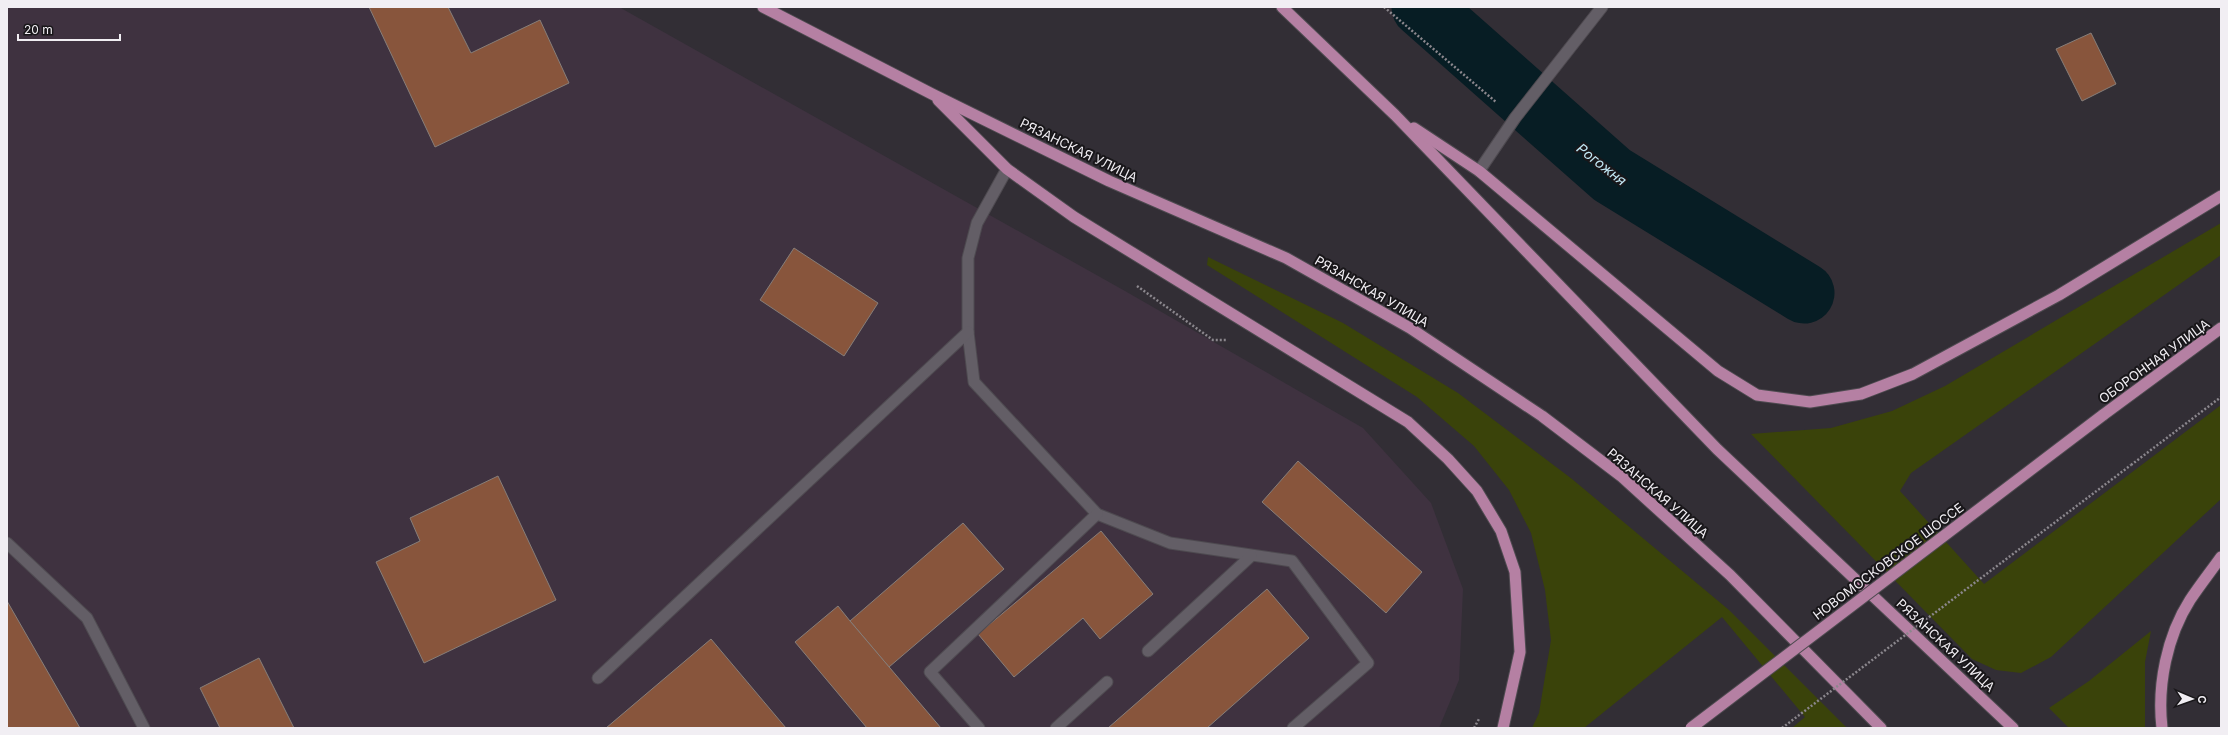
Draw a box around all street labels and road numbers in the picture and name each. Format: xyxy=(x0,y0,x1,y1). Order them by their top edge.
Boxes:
street label: РЯЗАНСКАЯ УЛИЦА xyxy=(1018,115,1140,185)
street label: РЯЗАНСКАЯ УЛИЦА xyxy=(1312,252,1432,330)
street label: ОБОРОННАЯ УЛИЦА xyxy=(2096,315,2212,407)
street label: РЯЗАНСКАЯ УЛИЦА xyxy=(1604,445,1712,541)
street label: НОВОМОСКОВСКОЕ ШОССЕ xyxy=(1810,499,1966,623)
street label: РЯЗАНСКАЯ УЛИЦА xyxy=(1894,595,1998,695)

